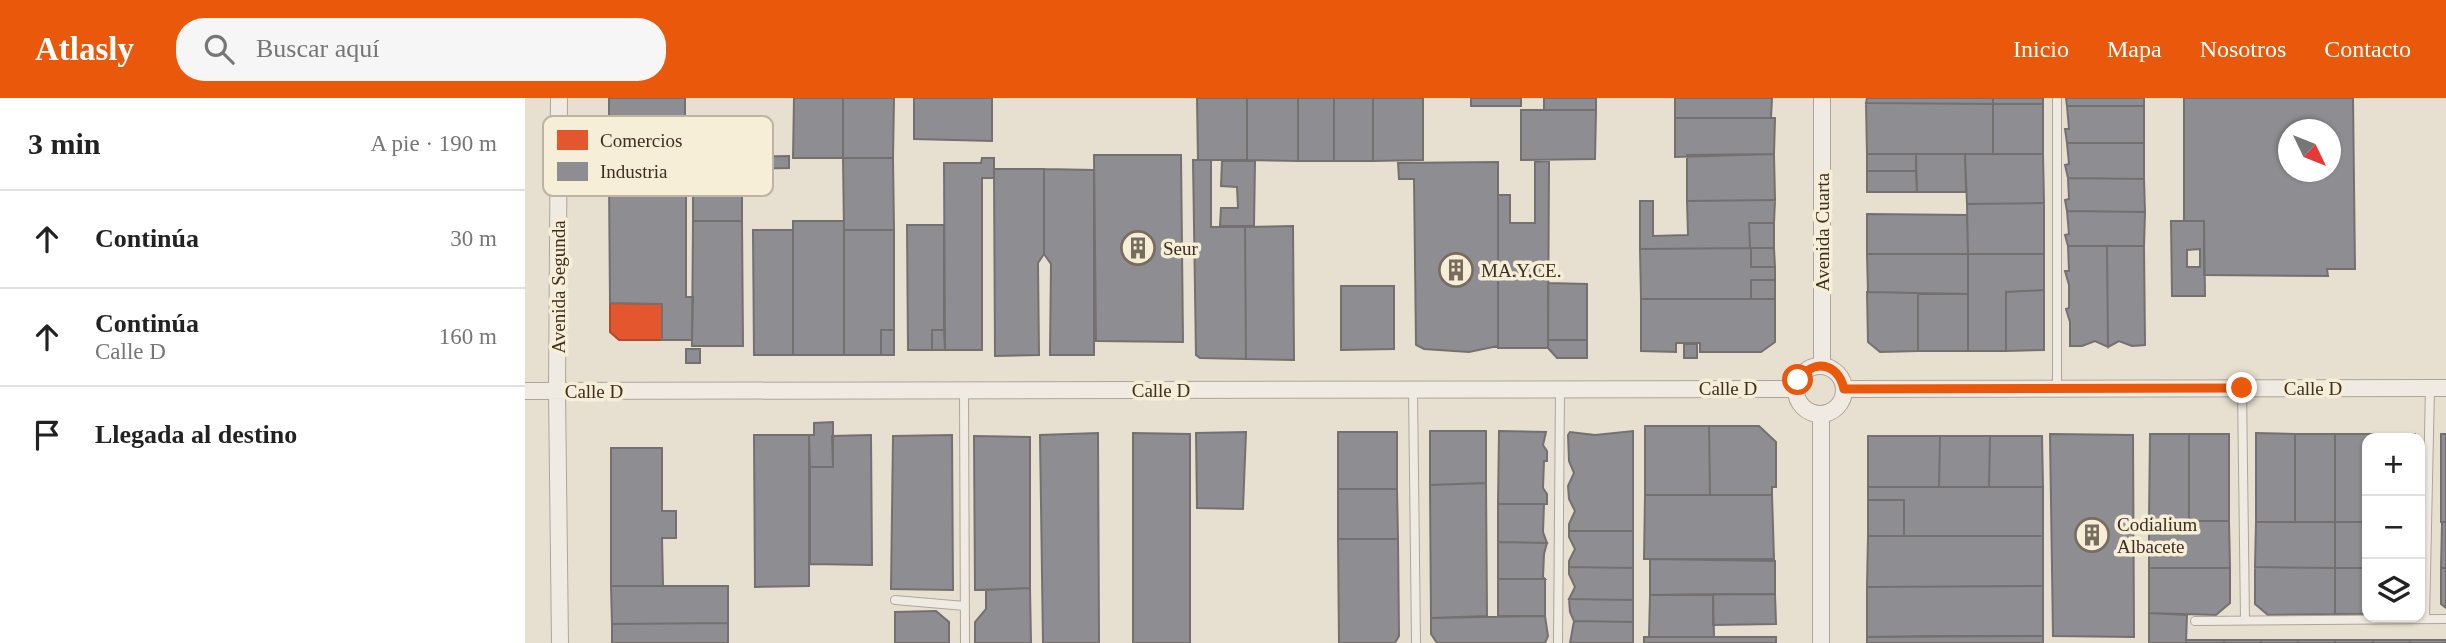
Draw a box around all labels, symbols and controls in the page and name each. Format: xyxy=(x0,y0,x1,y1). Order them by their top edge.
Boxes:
search box xyxy=(176,18,666,81)
icon: search xyxy=(200,30,238,68)
text: Atlasly xyxy=(35,31,134,67)
text: Buscar aquí xyxy=(256,34,379,63)
text: Inicio xyxy=(2013,36,2069,62)
text: Mapa xyxy=(2107,36,2162,62)
text: Nosotros xyxy=(2200,36,2286,62)
text: Contacto xyxy=(2324,36,2411,62)
legend xyxy=(543,116,773,196)
north arrow xyxy=(2278,119,2341,182)
text: 3 min xyxy=(28,127,101,160)
text: Comercios xyxy=(600,130,682,151)
text: A pie · 190 m xyxy=(371,131,497,156)
text: Industria xyxy=(600,161,668,182)
street label: Avenida Cuarta xyxy=(1812,172,1833,291)
icon: ahead xyxy=(28,220,66,258)
street label: Avenida Segunda xyxy=(548,220,569,354)
text: Continúa xyxy=(95,224,199,253)
text: 30 m xyxy=(450,226,497,251)
building icon: Seur xyxy=(1119,229,1157,267)
place label: Seur xyxy=(1163,238,1199,259)
building icon: MA.Y.CE. xyxy=(1437,251,1475,289)
place label: MA.Y.CE. xyxy=(1481,260,1561,281)
text: Continúa xyxy=(95,309,199,338)
icon: ahead xyxy=(28,318,66,356)
text: 160 m xyxy=(439,324,497,349)
text: Calle D xyxy=(95,339,166,364)
route start xyxy=(1782,364,1813,395)
route end xyxy=(2226,372,2257,403)
street label: Calle D xyxy=(1699,378,1757,399)
street label: Calle D xyxy=(2284,378,2342,399)
street label: Calle D xyxy=(1132,380,1190,401)
street label: Calle D xyxy=(565,381,623,402)
icon: arrive xyxy=(28,416,66,454)
text: Llegada al destino xyxy=(95,420,297,449)
map controls xyxy=(2362,433,2425,622)
button: + xyxy=(2362,433,2425,496)
button: − xyxy=(2362,496,2425,559)
place label: Codialium Albacete xyxy=(2117,514,2197,557)
building icon: Codialium Albacete xyxy=(2073,516,2111,554)
button: layers xyxy=(2362,559,2425,622)

